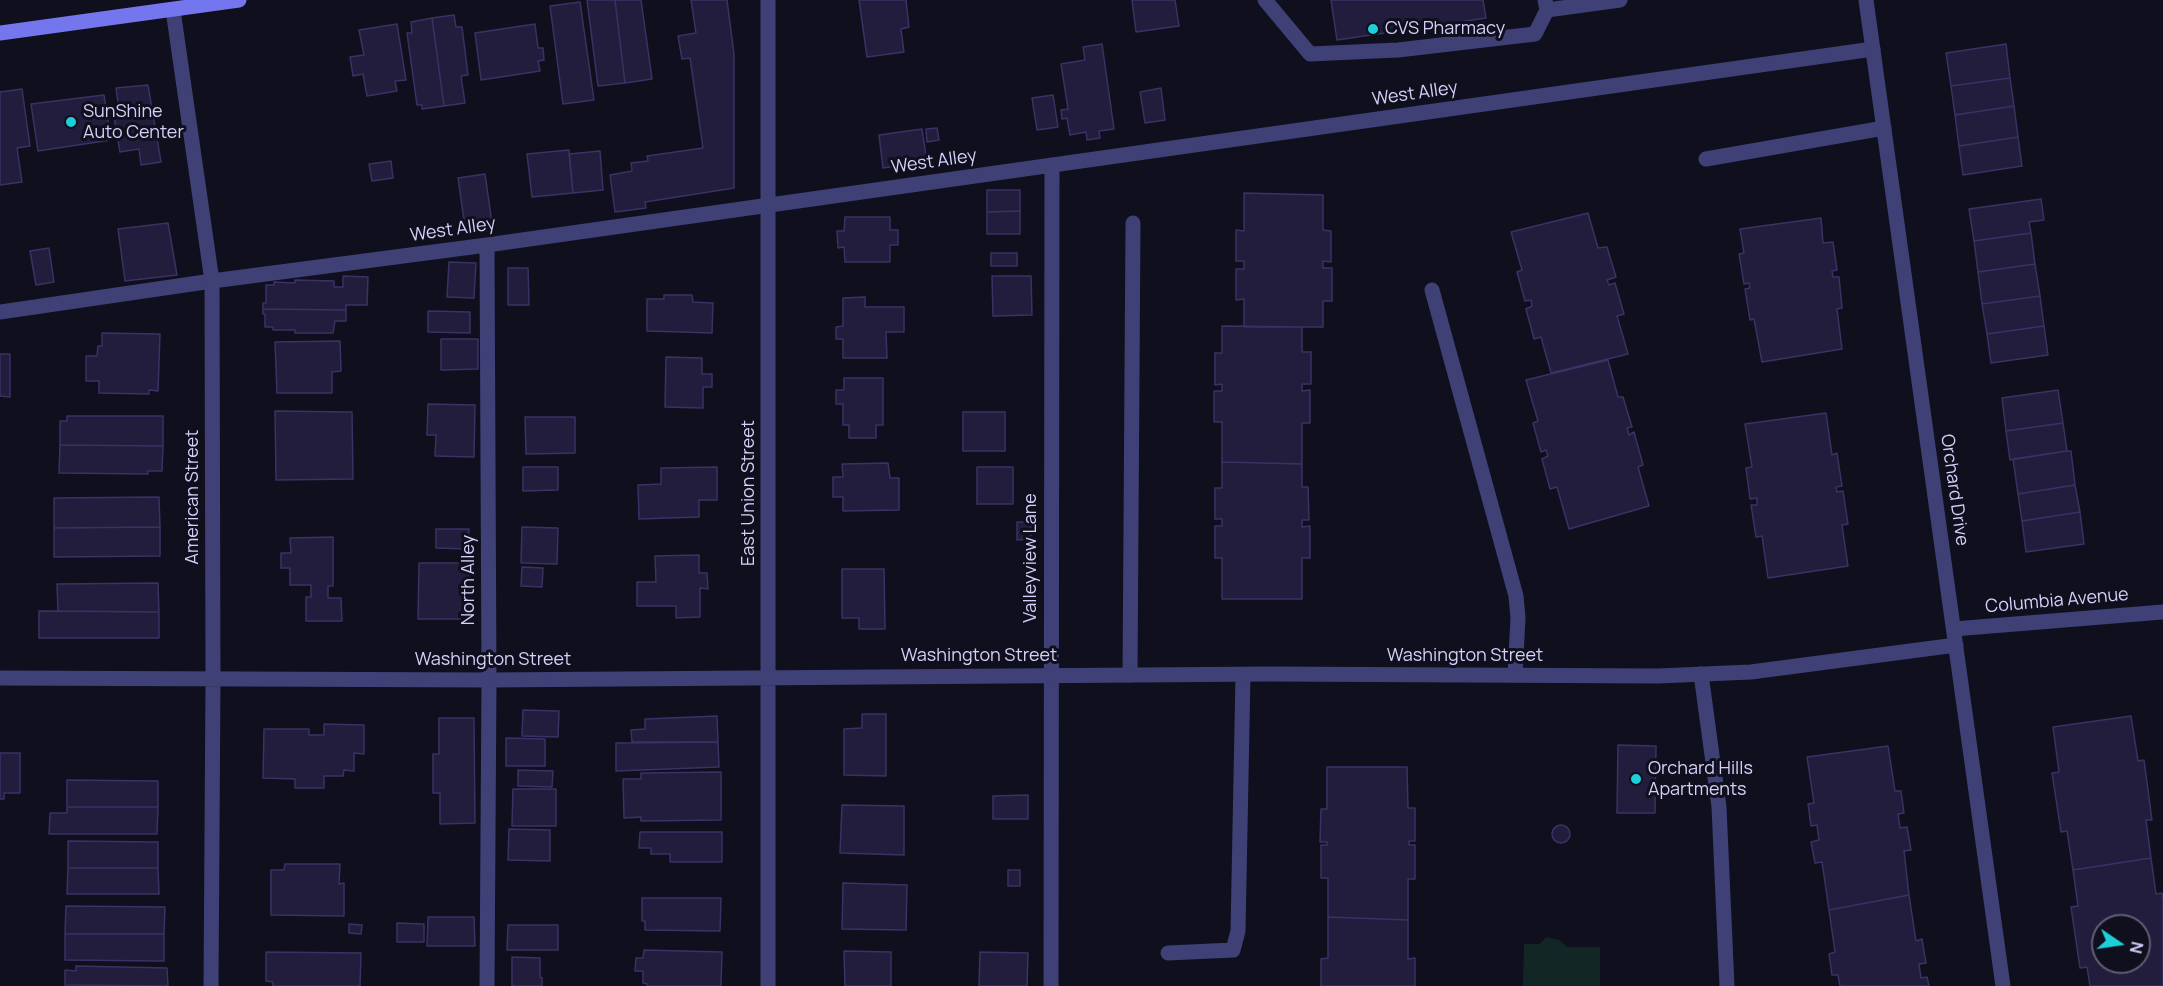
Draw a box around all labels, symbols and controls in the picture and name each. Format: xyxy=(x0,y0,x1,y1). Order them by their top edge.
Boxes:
place label: CVS Pharmacy xyxy=(1385,18,1505,40)
marker: CVS Pharmacy xyxy=(1366,22,1380,36)
street label: West Alley xyxy=(1371,77,1459,111)
place label: SunShine Auto Center xyxy=(83,101,184,144)
marker: SunShine Auto Center xyxy=(64,115,78,129)
street label: West Alley xyxy=(890,145,978,179)
street label: West Alley xyxy=(409,213,497,247)
street label: East Union Street xyxy=(738,420,760,566)
street label: American Street xyxy=(182,430,204,564)
street label: Orchard Drive xyxy=(1935,433,1973,547)
street label: Valleyview Lane xyxy=(1020,493,1042,623)
street label: North Alley xyxy=(458,535,480,625)
street label: Columbia Avenue xyxy=(1984,584,2130,618)
street label: Washington Street xyxy=(901,645,1057,667)
street label: Washington Street xyxy=(1387,645,1543,667)
street label: Washington Street xyxy=(415,649,571,671)
place label: Orchard Hills Apartments xyxy=(1648,758,1753,800)
marker: Orchard Hills Apartments xyxy=(1629,772,1643,786)
north arrow xyxy=(2091,914,2151,974)
text: N xyxy=(2125,940,2149,956)

